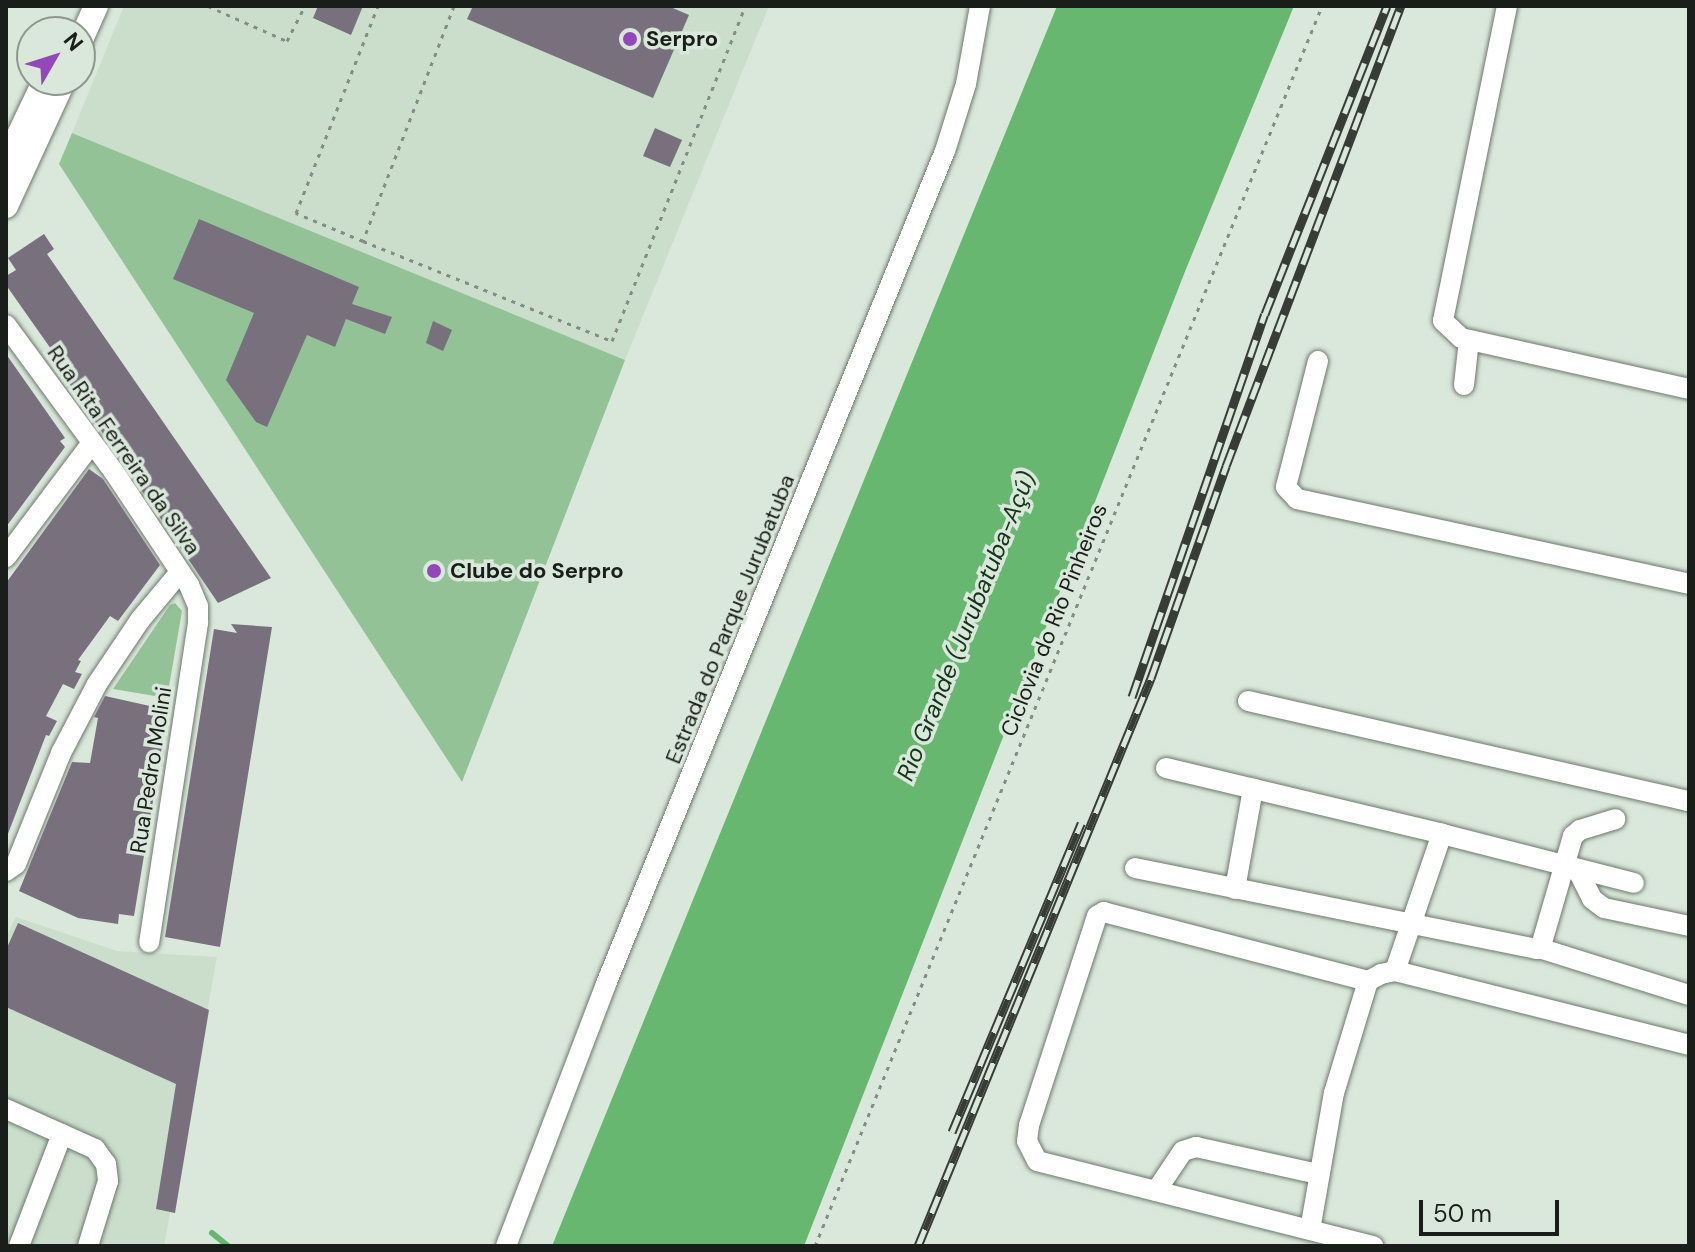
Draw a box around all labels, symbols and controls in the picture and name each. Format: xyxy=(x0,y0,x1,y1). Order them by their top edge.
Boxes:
north arrow xyxy=(16,16,96,96)
text: N xyxy=(57,26,90,57)
place label: Serpro xyxy=(646,26,718,52)
marker: Serpro xyxy=(621,30,639,48)
street label: Rua Rita Ferreira da Silva xyxy=(42,340,206,560)
water label: Rio Grande (Jurubatuba-Açú) xyxy=(891,467,1041,785)
street label: Estrada do Parque Jurubatuba xyxy=(660,471,800,767)
street label: Ciclovia do Rio Pinheiros xyxy=(995,500,1113,740)
place label: Clube do Serpro xyxy=(450,558,624,584)
marker: Clube do Serpro xyxy=(425,562,443,580)
street label: Rua Pedro Molini xyxy=(125,685,177,855)
scale bar xyxy=(1423,1184,1563,1234)
text: 50 m xyxy=(1433,1198,1492,1229)

